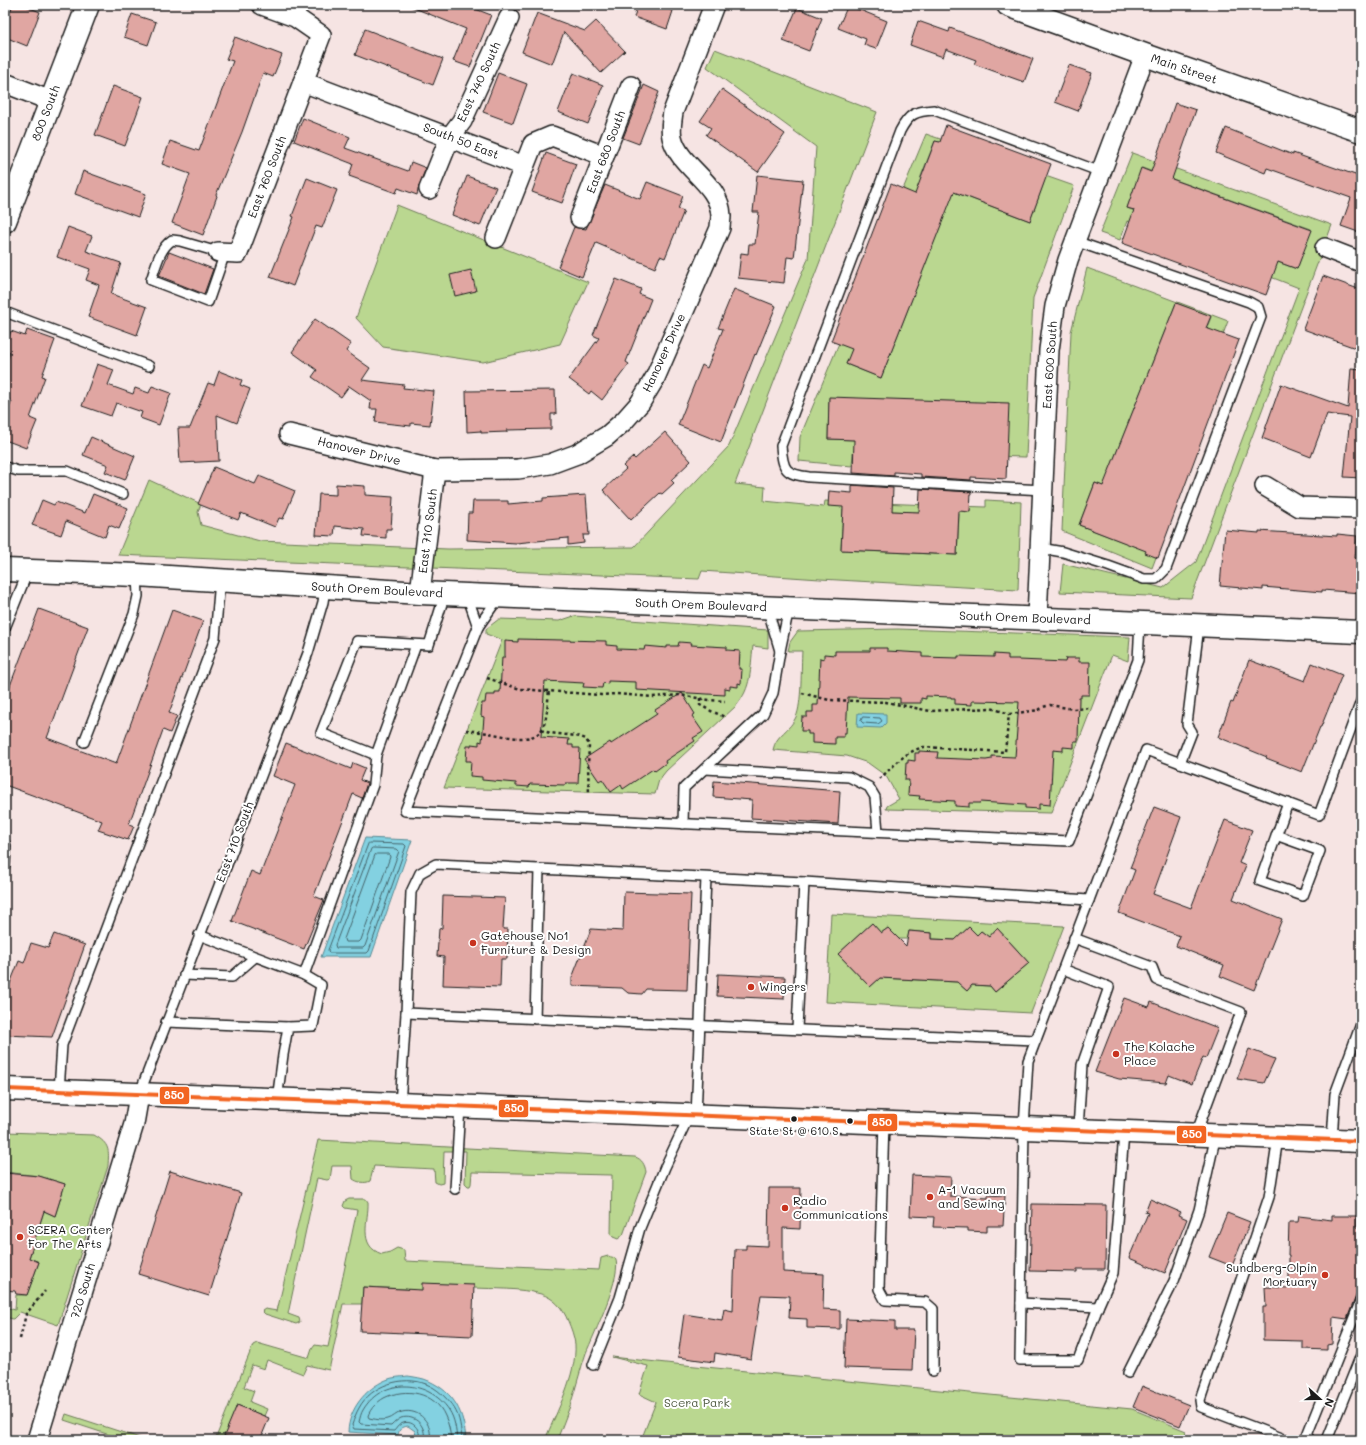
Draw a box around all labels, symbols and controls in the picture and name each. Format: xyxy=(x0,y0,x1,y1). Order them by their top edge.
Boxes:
street label: East 740 South xyxy=(453,39,504,124)
street label: Main Street xyxy=(1149,49,1220,87)
street label: 800 South xyxy=(27,82,63,143)
street label: East 680 South xyxy=(582,108,628,195)
street label: South 50 East xyxy=(421,118,502,162)
street label: East 760 South xyxy=(243,133,289,220)
street label: Hanover Drive xyxy=(638,311,688,395)
street label: East 600 South xyxy=(1038,320,1060,409)
street label: Hanover Drive xyxy=(316,432,402,468)
street label: East 710 South xyxy=(414,487,440,574)
street label: South Orem Boulevard xyxy=(311,578,444,600)
street label: South Orem Boulevard xyxy=(635,594,768,614)
street label: South Orem Boulevard xyxy=(959,607,1092,627)
street label: East 710 South xyxy=(211,799,257,884)
place label: Gatehouse No1 Furniture & Design xyxy=(481,927,591,957)
marker: Gatehouse No1 Furniture & Design xyxy=(468,938,478,948)
place label: Wingers xyxy=(759,978,806,994)
marker: Wingers xyxy=(746,982,756,992)
place label: The Kolache Place xyxy=(1124,1038,1195,1068)
marker: The Kolache Place xyxy=(1111,1049,1121,1059)
line badge: 850 xyxy=(159,1086,190,1105)
text: 850 xyxy=(164,1087,184,1102)
line badge: 850 xyxy=(498,1099,529,1118)
text: 850 xyxy=(504,1100,524,1115)
line badge: 850 xyxy=(867,1113,898,1132)
marker: State St @ 610 S xyxy=(789,1114,799,1124)
text: 850 xyxy=(872,1114,892,1129)
unlabelled marker xyxy=(845,1116,855,1126)
place label: State St @ 610 S xyxy=(750,1123,838,1138)
line badge: 850 xyxy=(1176,1125,1207,1144)
text: 850 xyxy=(1182,1126,1202,1141)
place label: A-1 Vacuum and Sewing xyxy=(938,1181,1006,1211)
place label: Radio Communications xyxy=(793,1192,888,1222)
marker: A-1 Vacuum and Sewing xyxy=(925,1192,935,1202)
marker: Radio Communications xyxy=(780,1203,790,1213)
place label: SCERA Center For The Arts xyxy=(28,1221,111,1251)
marker: SCERA Center For The Arts xyxy=(15,1232,25,1242)
place label: Sundberg-Olpin Mortuary xyxy=(1226,1259,1317,1289)
street label: 720 South xyxy=(66,1261,98,1320)
marker: Sundberg-Olpin Mortuary xyxy=(1320,1270,1330,1280)
north arrow xyxy=(1300,1379,1340,1419)
park label: Scera Park xyxy=(664,1394,730,1410)
text: N xyxy=(1321,1396,1338,1409)

